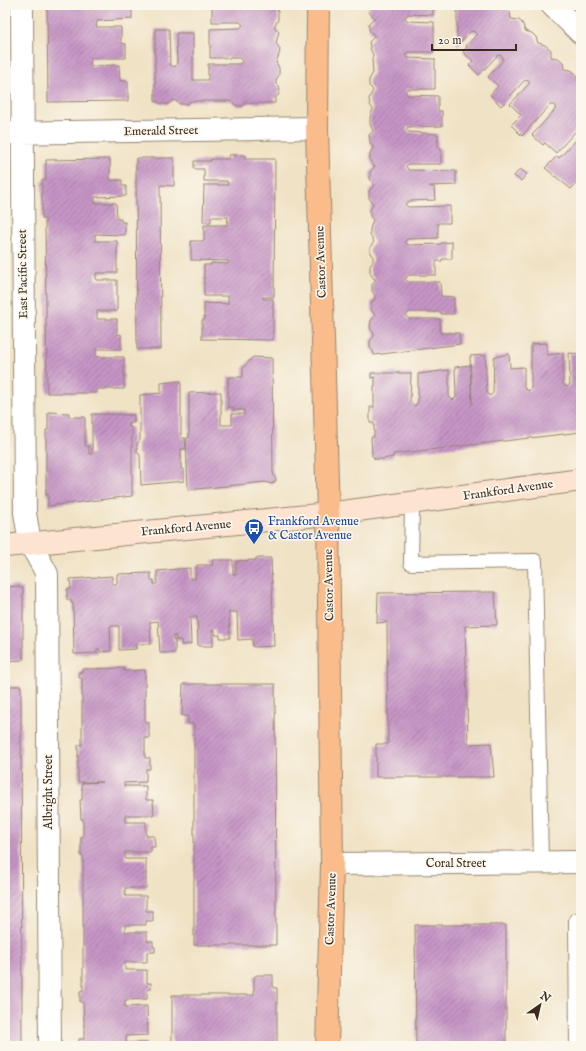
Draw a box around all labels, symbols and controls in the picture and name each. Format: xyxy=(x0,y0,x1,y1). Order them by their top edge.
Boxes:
scale bar xyxy=(432,26,516,52)
text: 20 m xyxy=(438,33,461,48)
street label: Emerald Street xyxy=(124,123,198,139)
street label: Castor Avenue xyxy=(312,225,330,298)
street label: East Pacific Street xyxy=(15,229,31,319)
street label: Frankford Avenue xyxy=(462,476,554,504)
place label: Frankford Avenue & Castor Avenue xyxy=(268,514,359,543)
street label: Frankford Avenue xyxy=(140,517,232,539)
bus stop icon: Frankford Avenue & Castor Avenue xyxy=(243,517,265,545)
street label: Castor Avenue xyxy=(321,548,337,621)
street label: Albright Street xyxy=(41,755,56,830)
street label: Coral Street xyxy=(426,856,486,871)
street label: Castor Avenue xyxy=(322,872,340,945)
north arrow xyxy=(520,985,560,1025)
text: N xyxy=(536,989,553,1006)

